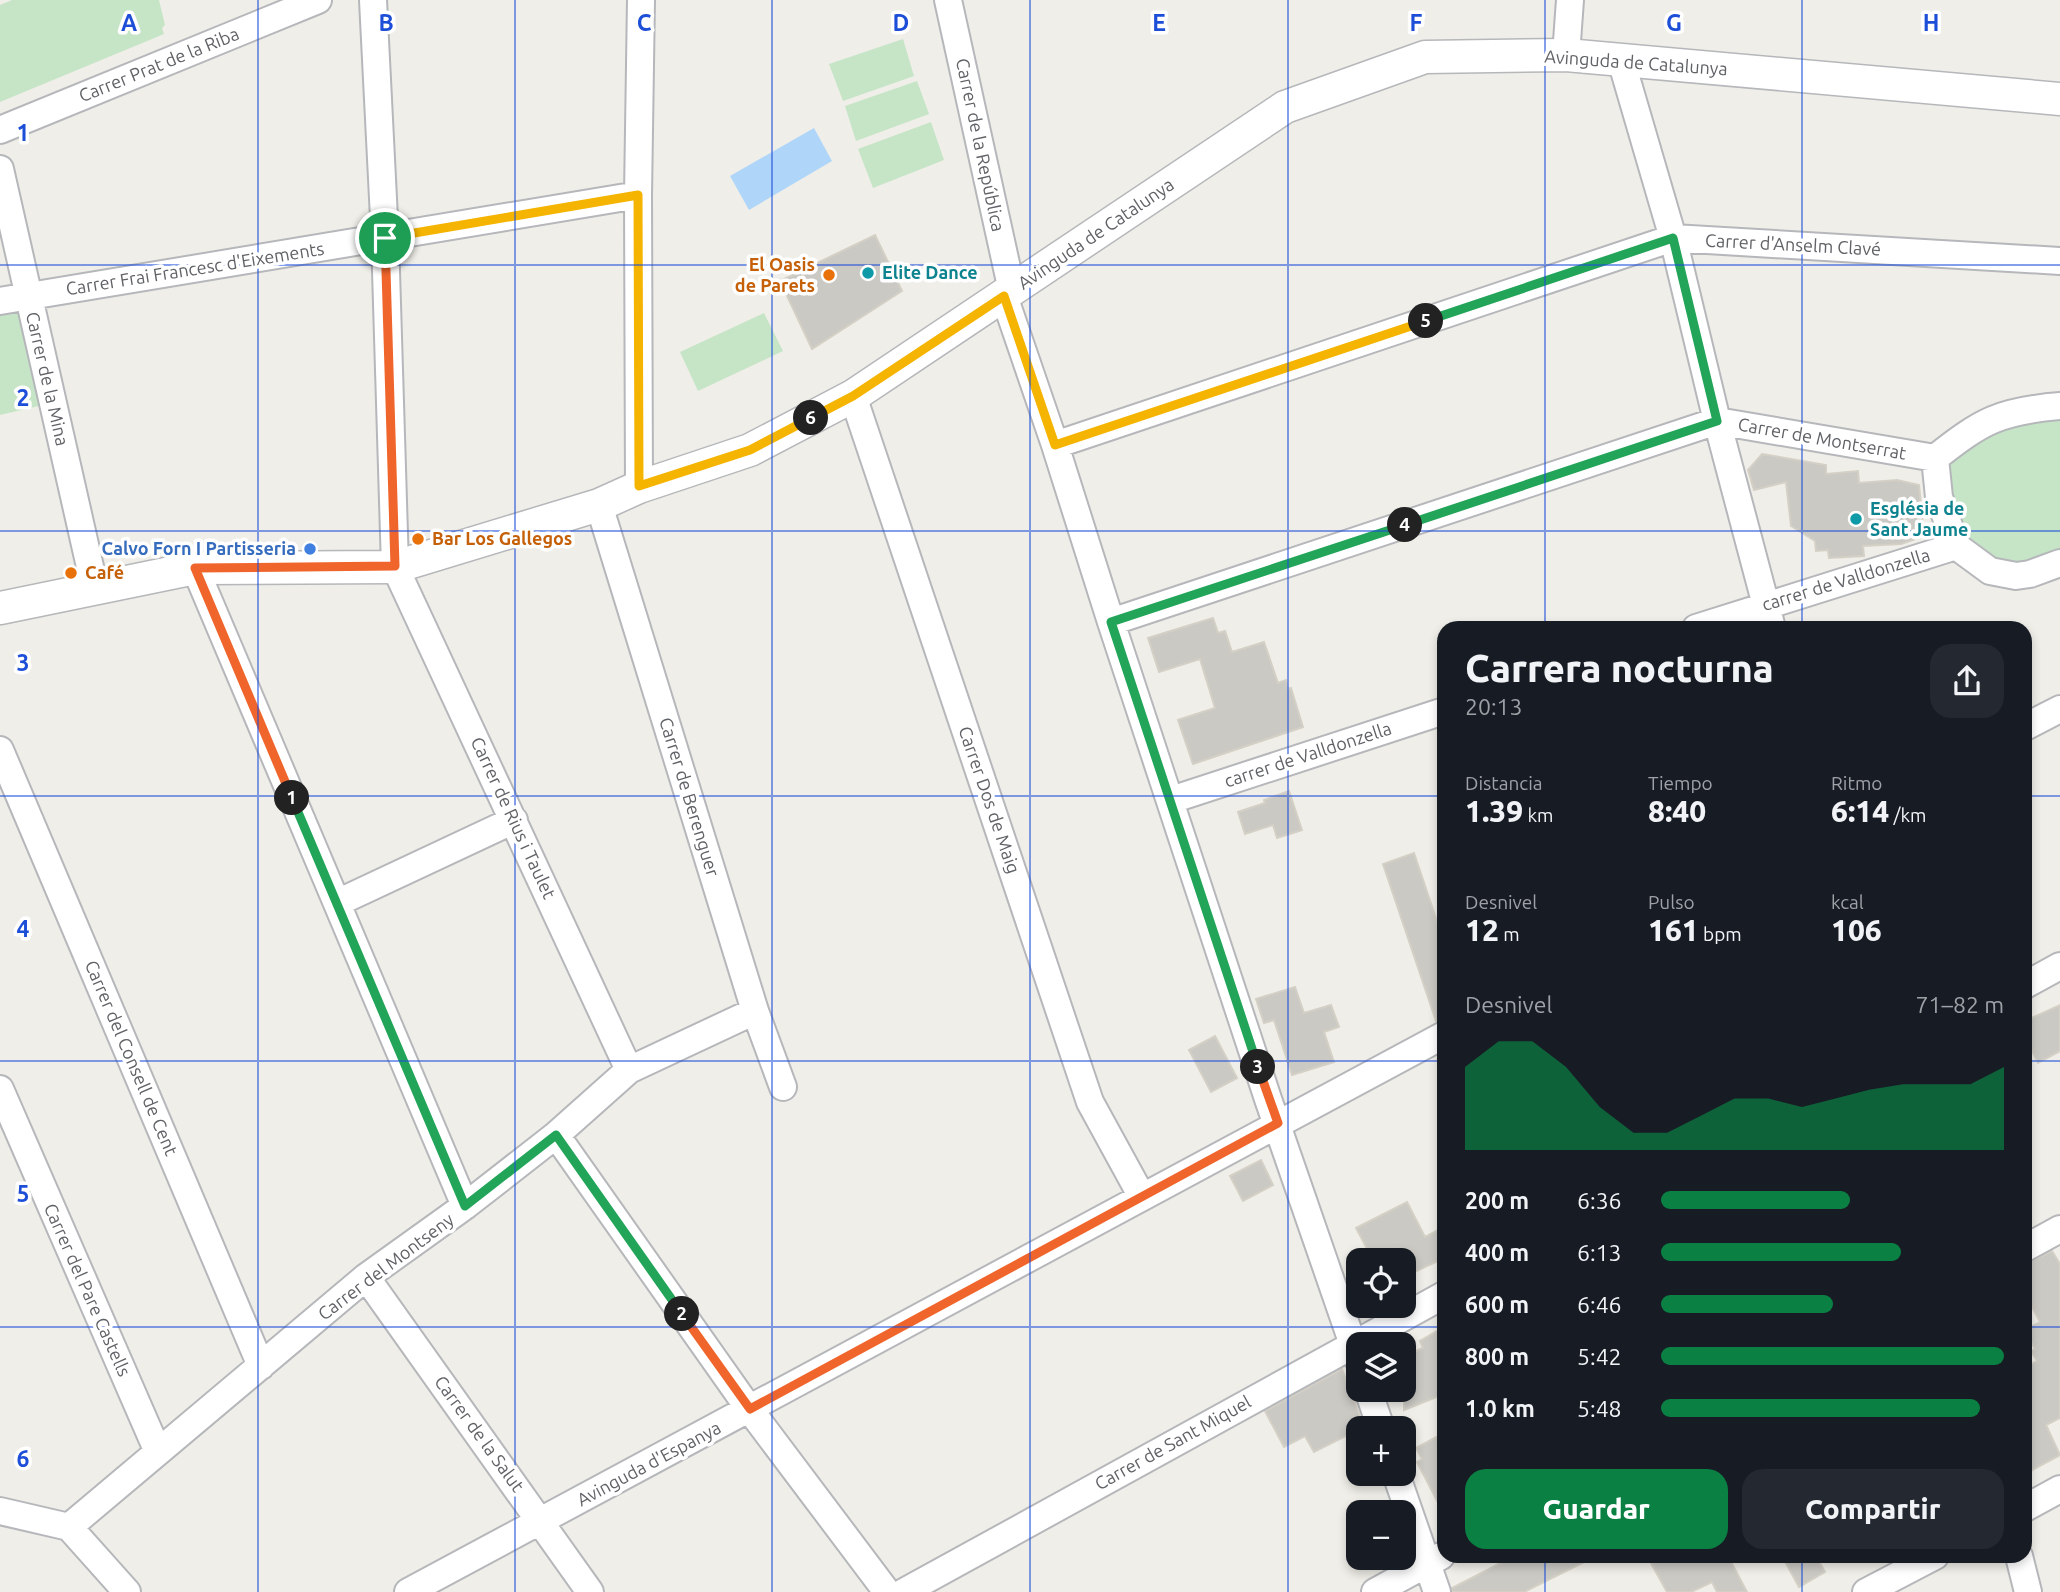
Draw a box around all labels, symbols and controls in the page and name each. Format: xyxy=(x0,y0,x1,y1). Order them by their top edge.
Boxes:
text: A xyxy=(121,10,137,35)
text: B xyxy=(378,10,394,35)
text: C xyxy=(637,10,652,35)
text: D xyxy=(893,10,909,35)
text: E xyxy=(1152,10,1166,35)
text: F xyxy=(1410,10,1423,35)
text: G xyxy=(1666,10,1682,35)
text: H xyxy=(1923,10,1939,35)
street label: Carrer Prat de la Riba xyxy=(76,23,242,105)
street label: Avinguda de Catalunya xyxy=(1544,46,1728,78)
street label: Carrer de la República xyxy=(953,56,1009,233)
text: 1 xyxy=(17,120,29,145)
street label: Avinguda de Catalunya xyxy=(1014,174,1177,293)
pin xyxy=(355,208,415,268)
icon: arrive xyxy=(366,219,404,257)
street label: Carrer d'Anselm Clavé xyxy=(1704,229,1882,259)
street label: Carrer Frai Francesc d'Eixements xyxy=(64,238,326,298)
place label: El Oasis de Parets xyxy=(735,254,815,295)
place label: Elite Dance xyxy=(882,262,978,282)
marker: Elite Dance xyxy=(860,265,876,281)
marker: El Oasis de Parets xyxy=(821,267,837,283)
pin: 5 xyxy=(1408,304,1444,338)
text: 5 xyxy=(1420,309,1431,331)
street label: Carrer de la Mina xyxy=(23,310,73,448)
text: 2 xyxy=(17,385,29,410)
pin: 6 xyxy=(794,400,828,436)
text: 6 xyxy=(805,406,816,428)
street label: Carrer de Montserrat xyxy=(1736,413,1908,463)
place label: Església de Sant Jaume xyxy=(1870,498,1968,539)
pin: 4 xyxy=(1388,508,1422,542)
marker: Església de Sant Jaume xyxy=(1848,511,1864,527)
text: 4 xyxy=(1399,513,1410,535)
place label: Bar Los Gallegos xyxy=(432,528,572,548)
marker: Bar Los Gallegos xyxy=(410,531,426,547)
place label: Calvo Forn I Partisseria xyxy=(102,538,296,558)
marker: Calvo Forn I Partisseria xyxy=(302,541,318,557)
street label: carrer de Valldonzella xyxy=(1759,544,1932,614)
place label: Café xyxy=(85,562,124,582)
marker: Café xyxy=(63,565,79,581)
button: share xyxy=(1930,644,2004,718)
text: Carrera nocturna xyxy=(1465,647,1774,689)
text: 3 xyxy=(17,650,29,675)
text: 20:13 xyxy=(1465,694,1523,719)
street label: Carrer de Berenguer xyxy=(656,715,724,879)
street label: carrer de Valldonzella xyxy=(1222,718,1394,791)
street label: Carrer Dos de Maig xyxy=(955,724,1024,876)
street label: Carrer de Rius i Taulet xyxy=(468,733,560,902)
text: Distancia xyxy=(1465,772,1543,794)
text: Tiempo xyxy=(1648,772,1713,794)
text: Ritmo xyxy=(1831,772,1882,794)
pin: 1 xyxy=(274,780,310,816)
text: 1 xyxy=(286,786,297,808)
text: 1.39 xyxy=(1465,794,1523,828)
text: 8:40 xyxy=(1648,794,1706,828)
text: 6:14 xyxy=(1831,794,1889,828)
text: km xyxy=(1523,804,1553,826)
text: /km xyxy=(1889,804,1927,826)
text: Desnivel xyxy=(1465,891,1537,913)
text: Pulso xyxy=(1648,891,1695,913)
text: kcal xyxy=(1831,891,1864,913)
text: 12 xyxy=(1465,913,1499,947)
text: 161 xyxy=(1648,913,1699,947)
text: 106 xyxy=(1831,913,1882,947)
text: 4 xyxy=(17,916,30,941)
text: m xyxy=(1499,923,1520,945)
text: bpm xyxy=(1699,923,1742,945)
street label: Carrer del Consell de Cent xyxy=(82,957,182,1158)
text: Desnivel xyxy=(1465,992,1553,1017)
text: 71–82 m xyxy=(1916,992,2004,1017)
pin: 3 xyxy=(1240,1050,1276,1084)
text: 3 xyxy=(1252,1055,1263,1077)
text: 5 xyxy=(17,1181,29,1206)
text: 200 m xyxy=(1465,1188,1529,1213)
text: 6:36 xyxy=(1577,1188,1622,1213)
street label: Carrer del Pare Castells xyxy=(41,1200,135,1379)
street label: Carrer del Montseny xyxy=(314,1209,457,1324)
text: 400 m xyxy=(1465,1240,1529,1265)
text: 6:13 xyxy=(1577,1240,1622,1265)
map controls xyxy=(1346,1248,1416,1570)
button: locate xyxy=(1346,1248,1416,1318)
text: 600 m xyxy=(1465,1292,1529,1317)
text: 6:46 xyxy=(1577,1292,1622,1317)
pin: 2 xyxy=(664,1296,700,1332)
text: 2 xyxy=(676,1302,687,1324)
button: layers xyxy=(1346,1332,1416,1402)
text: 800 m xyxy=(1465,1344,1529,1369)
text: 5:42 xyxy=(1577,1344,1622,1369)
street label: Carrer de la Salut xyxy=(431,1372,529,1495)
street label: Carrer de Sant Miquel xyxy=(1091,1391,1254,1493)
text: 1.0 km xyxy=(1465,1396,1535,1421)
text: 5:48 xyxy=(1577,1396,1622,1421)
button: + xyxy=(1346,1416,1416,1486)
street label: Avinguda d'Espanya xyxy=(573,1417,724,1510)
text: 6 xyxy=(17,1446,30,1471)
button: Guardar xyxy=(1465,1469,1728,1549)
button: Compartir xyxy=(1742,1469,2004,1549)
button: − xyxy=(1346,1500,1416,1570)

